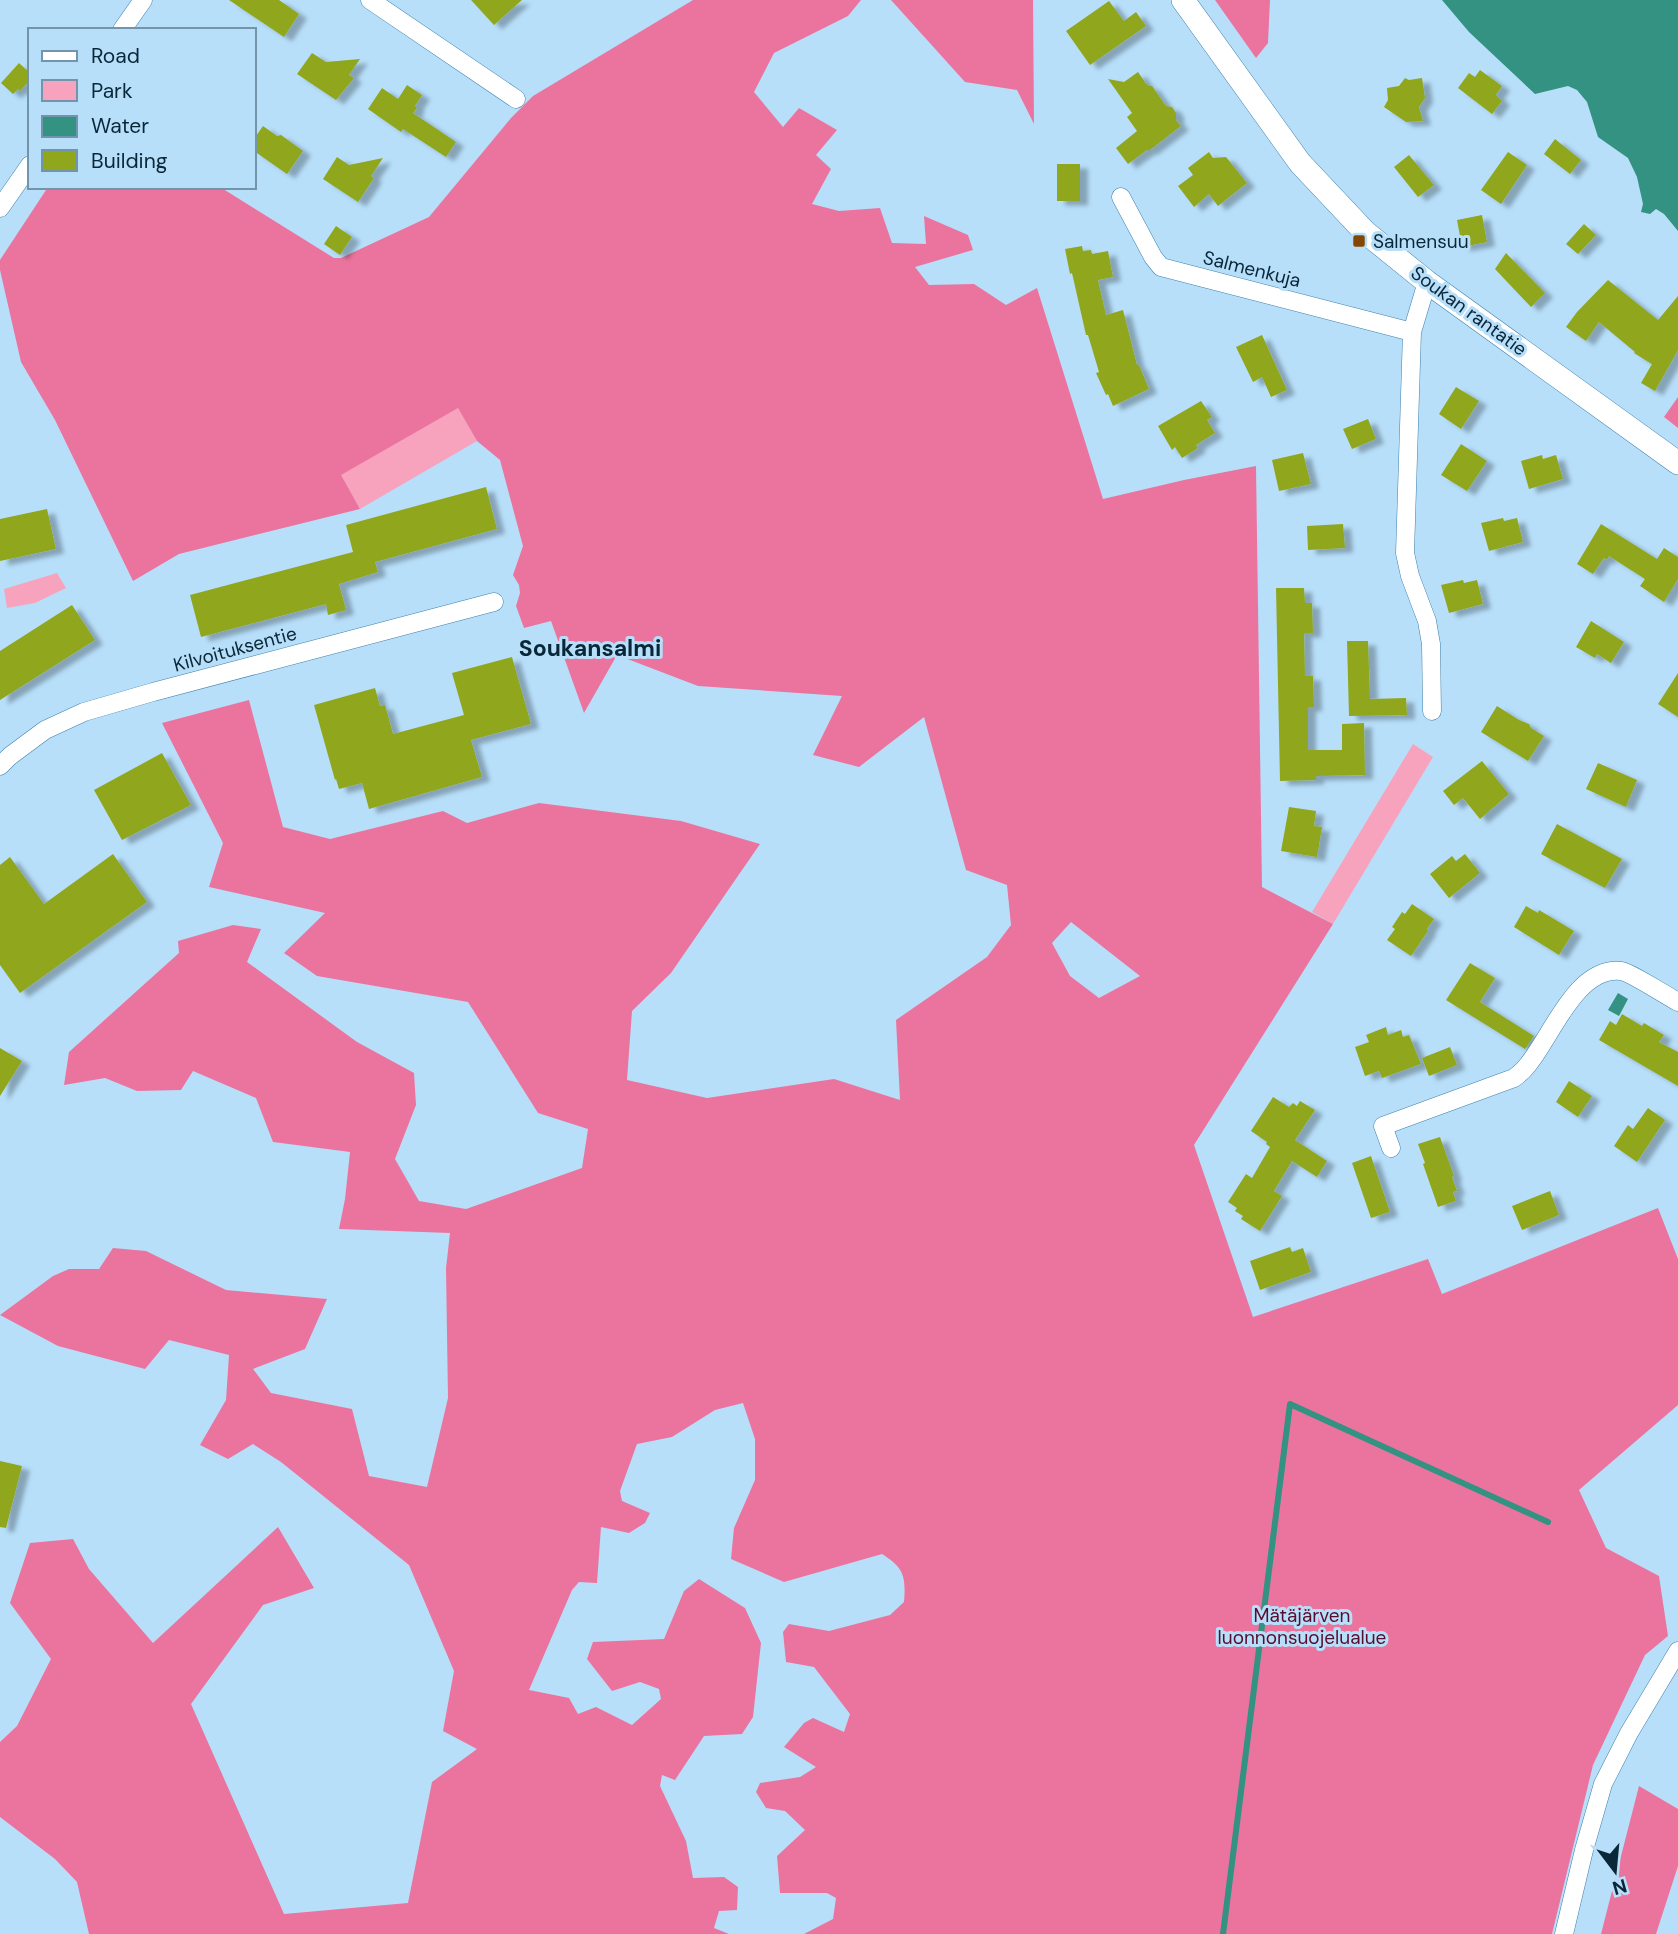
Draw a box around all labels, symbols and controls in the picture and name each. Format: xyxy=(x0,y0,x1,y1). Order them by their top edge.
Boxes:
legend xyxy=(28,28,256,189)
text: Road xyxy=(91,42,140,70)
text: Park xyxy=(91,77,133,105)
text: Water xyxy=(91,112,149,140)
text: Building xyxy=(91,147,168,175)
place label: Salmensuu xyxy=(1373,229,1469,254)
marker: Salmensuu xyxy=(1351,233,1367,249)
street label: Salmenkuja xyxy=(1201,245,1303,293)
street label: Soukan rantatie xyxy=(1406,260,1532,362)
street label: Kilvoituksentie xyxy=(171,621,299,677)
district label: Soukansalmi xyxy=(519,633,661,663)
park label: Mätäjärven luonnonsuojelualue xyxy=(1218,1603,1386,1650)
north arrow xyxy=(1580,1836,1650,1906)
text: N xyxy=(1609,1873,1630,1901)

